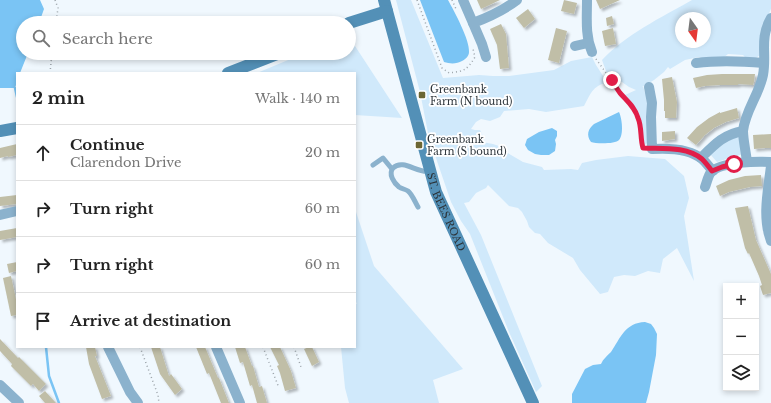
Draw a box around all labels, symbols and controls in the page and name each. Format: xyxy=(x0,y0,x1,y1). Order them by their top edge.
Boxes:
north arrow xyxy=(675,12,711,48)
search box xyxy=(16,16,356,60)
icon: search xyxy=(30,27,52,49)
text: Search here xyxy=(62,29,153,48)
route end xyxy=(603,71,621,89)
place label: Greenbank Farm (N bound) xyxy=(430,83,512,108)
text: 2 min xyxy=(32,88,85,109)
text: Walk · 140 m xyxy=(255,90,340,107)
marker: Greenbank Farm (N bound) xyxy=(417,90,427,100)
place label: Greenbank Farm (S bound) xyxy=(427,133,507,158)
text: Continue xyxy=(70,135,145,154)
marker: Greenbank Farm (S bound) xyxy=(414,140,424,150)
icon: ahead xyxy=(32,142,54,164)
text: 20 m xyxy=(305,144,340,161)
text: Clarendon Drive xyxy=(70,154,181,171)
route start xyxy=(725,155,743,173)
street label: ST. BEES ROAD xyxy=(424,171,469,253)
icon: right xyxy=(32,198,54,220)
text: Turn right xyxy=(70,199,153,218)
text: 60 m xyxy=(305,200,340,217)
icon: right xyxy=(32,254,54,276)
text: Turn right xyxy=(70,255,153,274)
text: 60 m xyxy=(305,256,340,273)
map controls xyxy=(723,283,759,391)
button: + xyxy=(723,283,759,319)
icon: arrive xyxy=(32,310,54,332)
text: Arrive at destination xyxy=(70,311,231,330)
button: − xyxy=(723,319,759,355)
button: layers xyxy=(723,355,759,391)

